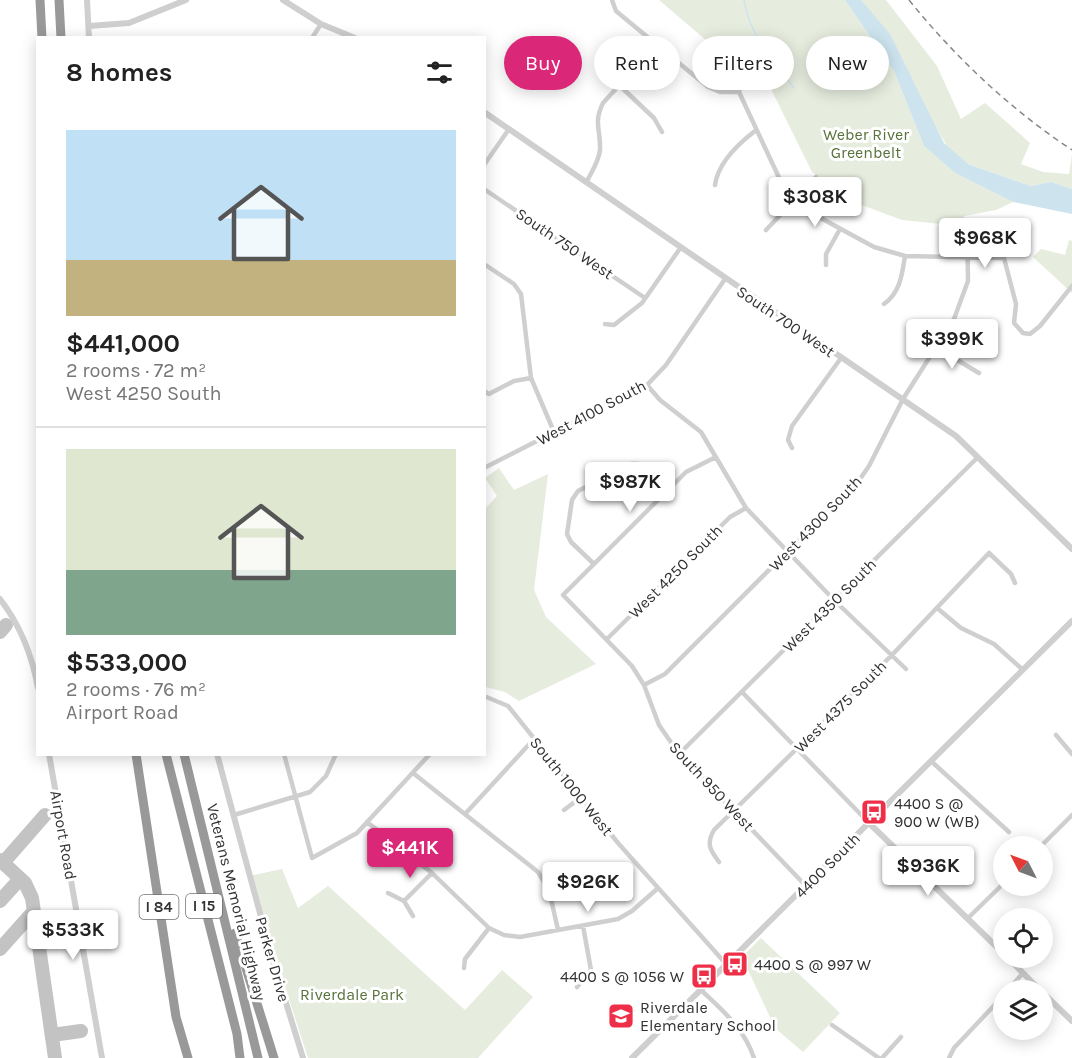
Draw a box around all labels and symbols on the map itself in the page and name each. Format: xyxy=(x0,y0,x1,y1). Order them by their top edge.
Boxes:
park label: Weber River Greenbelt xyxy=(823,125,909,162)
pin: $308K xyxy=(773,177,857,228)
street label: South 750 West xyxy=(512,204,617,283)
pin: $968K xyxy=(943,218,1027,269)
street label: South 700 West xyxy=(733,282,838,361)
pin: $399K xyxy=(910,319,994,370)
street label: West 4100 South xyxy=(533,376,649,449)
pin: $987K xyxy=(588,462,672,513)
street label: West 4300 South xyxy=(765,472,866,575)
street label: West 4250 South xyxy=(625,521,726,622)
street label: West 4350 South xyxy=(779,555,880,656)
street label: West 4375 South xyxy=(790,656,890,756)
street label: South 1000 West xyxy=(526,733,617,840)
street label: South 950 West xyxy=(665,738,758,835)
street label: Airport Road xyxy=(46,789,81,881)
place label: 4400 S @ 900 W (WB) xyxy=(894,794,980,831)
bus stop icon: 4400 S @ 900 W (WB) xyxy=(859,797,889,827)
street label: Veterans Memorial Highway xyxy=(203,802,270,1003)
pin: $441K xyxy=(368,828,452,879)
street label: 4400 South xyxy=(791,829,864,902)
north arrow xyxy=(993,836,1053,896)
pin: $936K xyxy=(886,846,970,897)
pin: $926K xyxy=(546,862,630,913)
road number: I 15 xyxy=(186,894,222,918)
road number: I 84 xyxy=(140,895,178,919)
pin: $533K xyxy=(31,910,115,961)
street label: Parker Drive xyxy=(251,914,294,1004)
bus stop icon: 4400 S @ 997 W xyxy=(720,949,750,979)
place label: 4400 S @ 997 W xyxy=(754,955,872,974)
bus stop icon: 4400 S @ 1056 W xyxy=(689,961,719,991)
place label: 4400 S @ 1056 W xyxy=(560,967,685,986)
park label: Riverdale Park xyxy=(300,985,404,1004)
place label: Riverdale Elementary School xyxy=(640,998,776,1035)
school or university icon: Riverdale Elementary School xyxy=(606,1001,636,1031)

